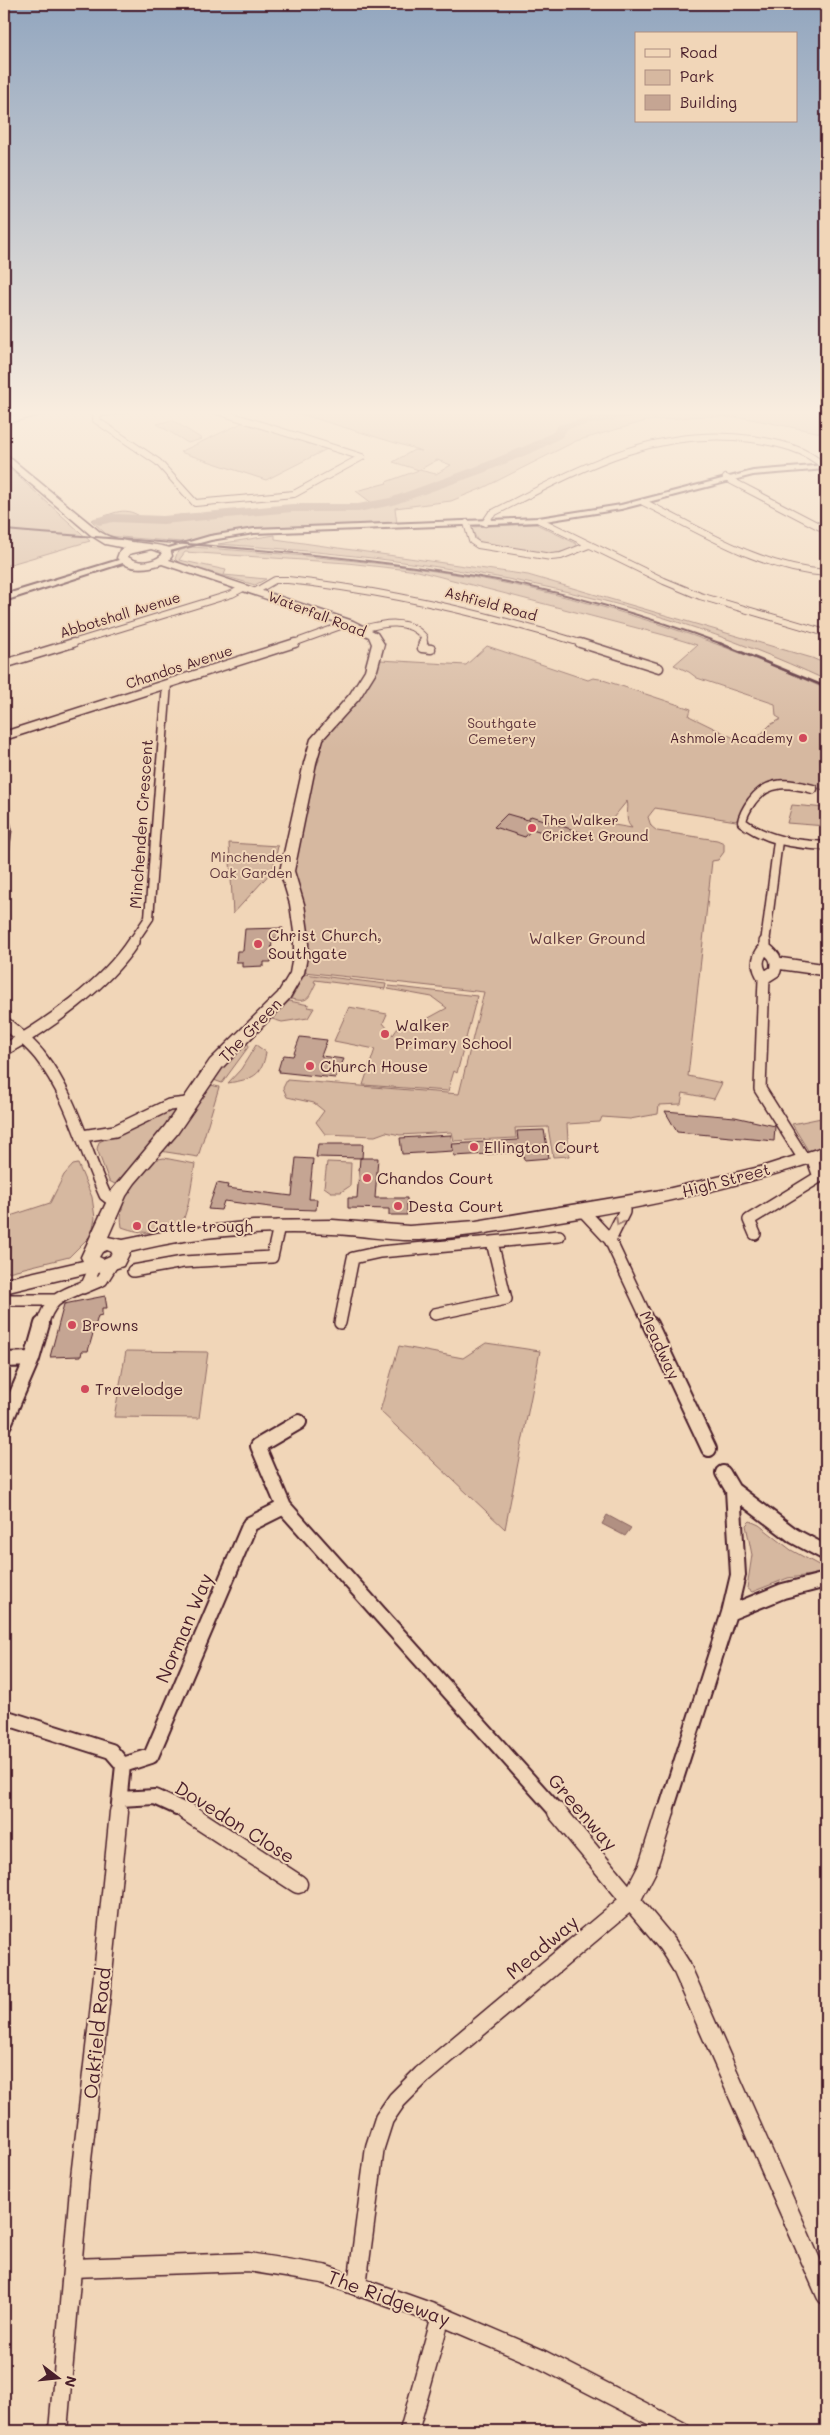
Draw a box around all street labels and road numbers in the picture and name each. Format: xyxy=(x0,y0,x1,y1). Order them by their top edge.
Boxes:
street label: Ashfield Road xyxy=(443,582,539,625)
street label: Waterfall Road xyxy=(265,586,369,641)
street label: Abbotshall Avenue xyxy=(57,587,183,642)
street label: Chandos Avenue xyxy=(123,640,235,693)
street label: Minchenden Crescent xyxy=(124,738,157,910)
street label: The Green xyxy=(214,993,286,1066)
street label: High Street xyxy=(679,1158,772,1201)
street label: Meadway xyxy=(635,1307,686,1383)
street label: Norman Way xyxy=(149,1569,218,1686)
street label: Greenway xyxy=(543,1768,624,1855)
street label: Dovedon Close xyxy=(171,1775,300,1868)
street label: Meadway xyxy=(500,1909,583,1984)
street label: Oakfield Road xyxy=(77,1966,116,2100)
street label: The Ridgeway xyxy=(325,2264,454,2331)

